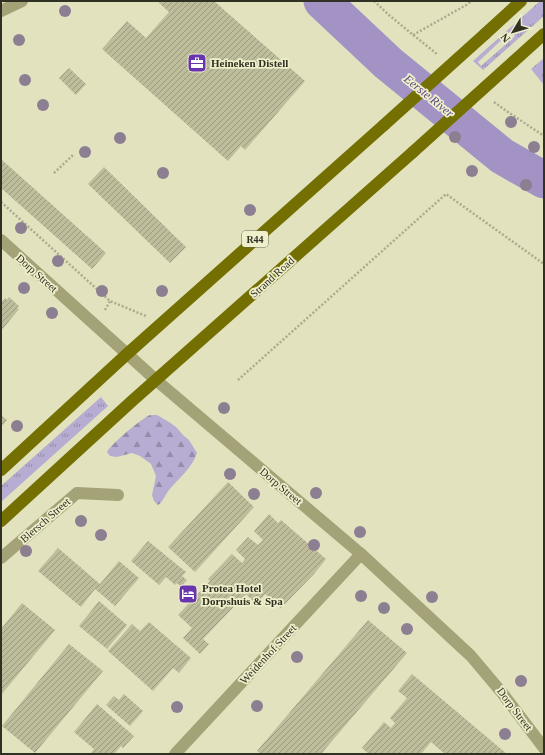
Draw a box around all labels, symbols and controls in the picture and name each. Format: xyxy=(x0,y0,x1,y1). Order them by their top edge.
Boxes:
north arrow xyxy=(493,12,533,52)
text: N xyxy=(498,31,512,45)
office icon: Heineken Distell xyxy=(186,52,208,74)
place label: Heineken Distell xyxy=(211,57,288,69)
water label: Eerste River xyxy=(401,71,457,120)
road number: R44 xyxy=(242,231,268,247)
street label: Dorp Street xyxy=(14,251,60,295)
street label: Strand Road xyxy=(248,254,297,300)
street label: Dorp Street xyxy=(258,465,304,507)
street label: Blersch Street xyxy=(18,495,72,545)
place label: Protea Hotel Dorpshuis & Spa xyxy=(202,582,283,607)
hotel icon: Protea Hotel Dorpshuis & Spa xyxy=(177,583,199,605)
street label: Weidenhof Street xyxy=(238,622,298,686)
street label: Dorp Street xyxy=(495,685,535,733)

